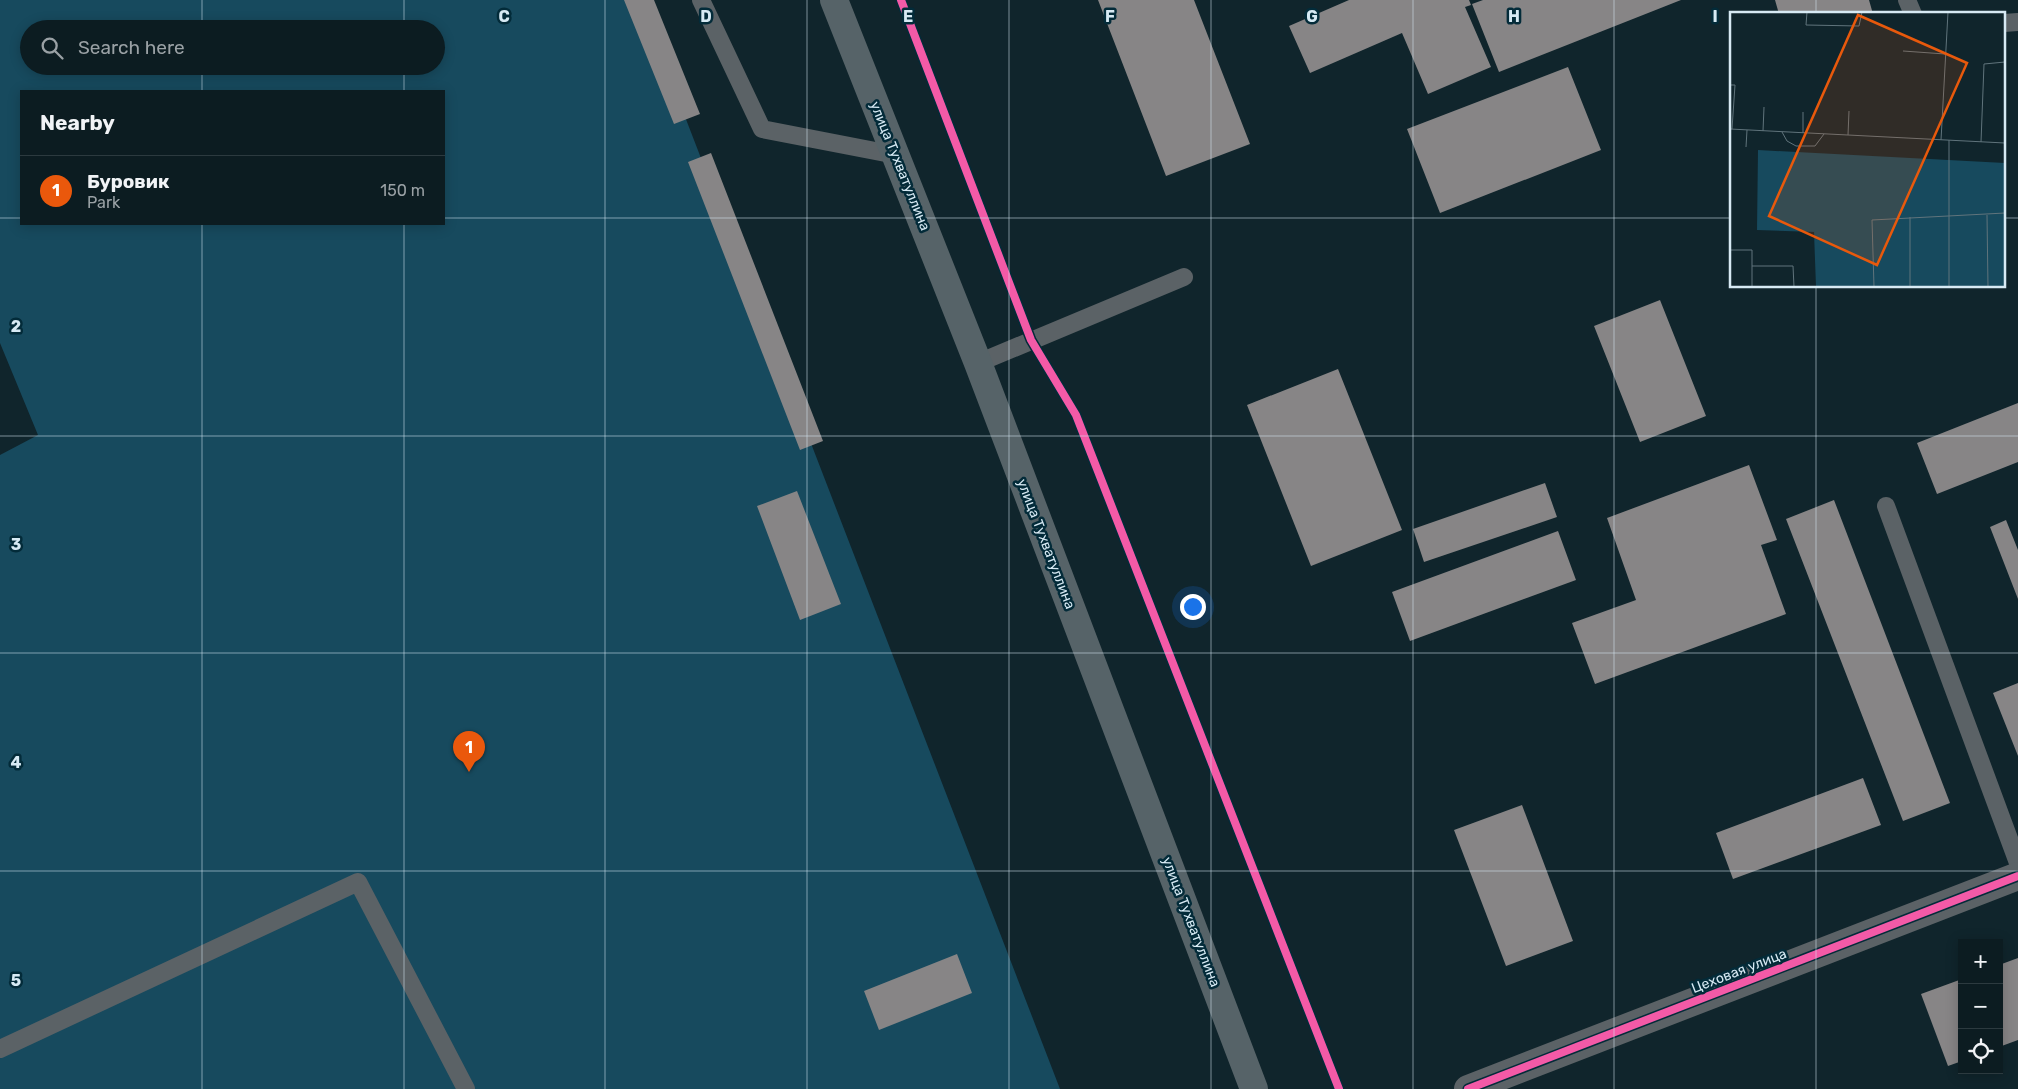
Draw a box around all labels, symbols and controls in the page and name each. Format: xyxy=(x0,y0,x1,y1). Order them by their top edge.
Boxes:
text: C xyxy=(498,7,510,26)
text: D xyxy=(700,7,712,26)
text: E xyxy=(903,7,913,26)
text: F xyxy=(1105,7,1115,26)
text: G xyxy=(1306,7,1318,26)
text: H xyxy=(1508,7,1520,26)
text: I xyxy=(1712,7,1718,26)
inset map xyxy=(1730,12,2006,288)
search box xyxy=(20,20,445,75)
icon: search xyxy=(38,34,66,62)
text: Search here xyxy=(78,36,185,59)
street label: улица Тухватуллина xyxy=(866,99,934,233)
text: Nearby xyxy=(40,110,115,135)
text: Буровик xyxy=(87,170,170,193)
text: 1 xyxy=(52,181,60,200)
text: 150 m xyxy=(380,181,425,200)
text: Park xyxy=(87,193,120,212)
text: 2 xyxy=(11,317,21,336)
street label: улица Тухватуллина xyxy=(1013,477,1079,611)
text: 3 xyxy=(11,535,21,554)
your location xyxy=(1180,594,1206,620)
pin: 1 xyxy=(453,731,485,772)
text: 4 xyxy=(11,753,22,772)
street label: улица Тухватуллина xyxy=(1158,855,1224,989)
map controls xyxy=(1958,939,2003,1074)
button: + xyxy=(1958,939,2003,984)
street label: Цеховая улица xyxy=(1689,945,1789,997)
text: 5 xyxy=(11,971,21,990)
button: − xyxy=(1958,984,2003,1029)
button: locate xyxy=(1958,1029,2003,1074)

